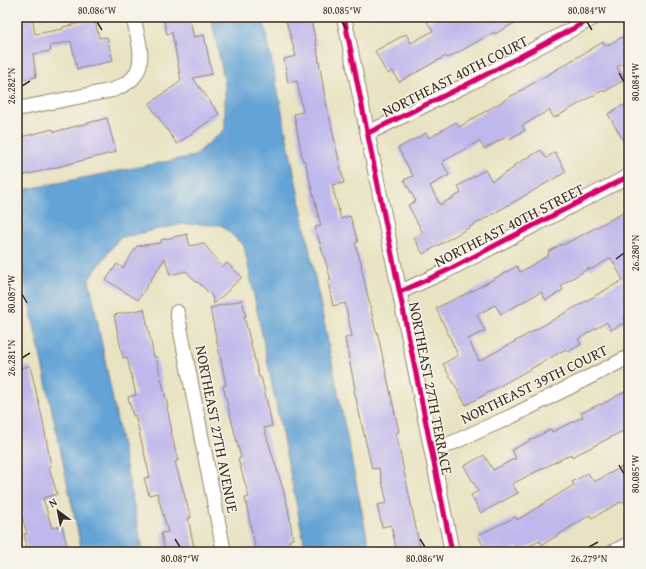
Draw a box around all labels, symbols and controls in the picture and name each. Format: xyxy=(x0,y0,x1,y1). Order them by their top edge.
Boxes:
text: 80.086°W xyxy=(78,3,117,18)
text: 80.085°W xyxy=(323,3,362,18)
text: 80.084°W xyxy=(568,3,607,18)
street label: NORTHEAST 40TH COURT xyxy=(378,30,532,122)
text: 80.084°W xyxy=(628,62,643,101)
text: 26.282°N xyxy=(4,67,19,104)
street label: NORTHEAST 40TH STREET xyxy=(431,178,588,272)
text: 26.280°N xyxy=(628,234,643,271)
text: 80.087°W xyxy=(4,274,19,313)
street label: NORTHEAST 27TH TERRACE xyxy=(404,300,458,476)
text: 26.281°N xyxy=(4,339,19,376)
street label: NORTHEAST 39TH COURT xyxy=(457,339,612,429)
street label: NORTHEAST 27TH AVENUE xyxy=(190,344,244,515)
text: 80.085°W xyxy=(628,454,643,493)
north arrow xyxy=(38,491,78,531)
text: N xyxy=(45,493,61,511)
text: 80.087°W xyxy=(161,551,200,566)
text: 80.086°W xyxy=(406,551,445,566)
text: 26.279°N xyxy=(571,551,608,566)

